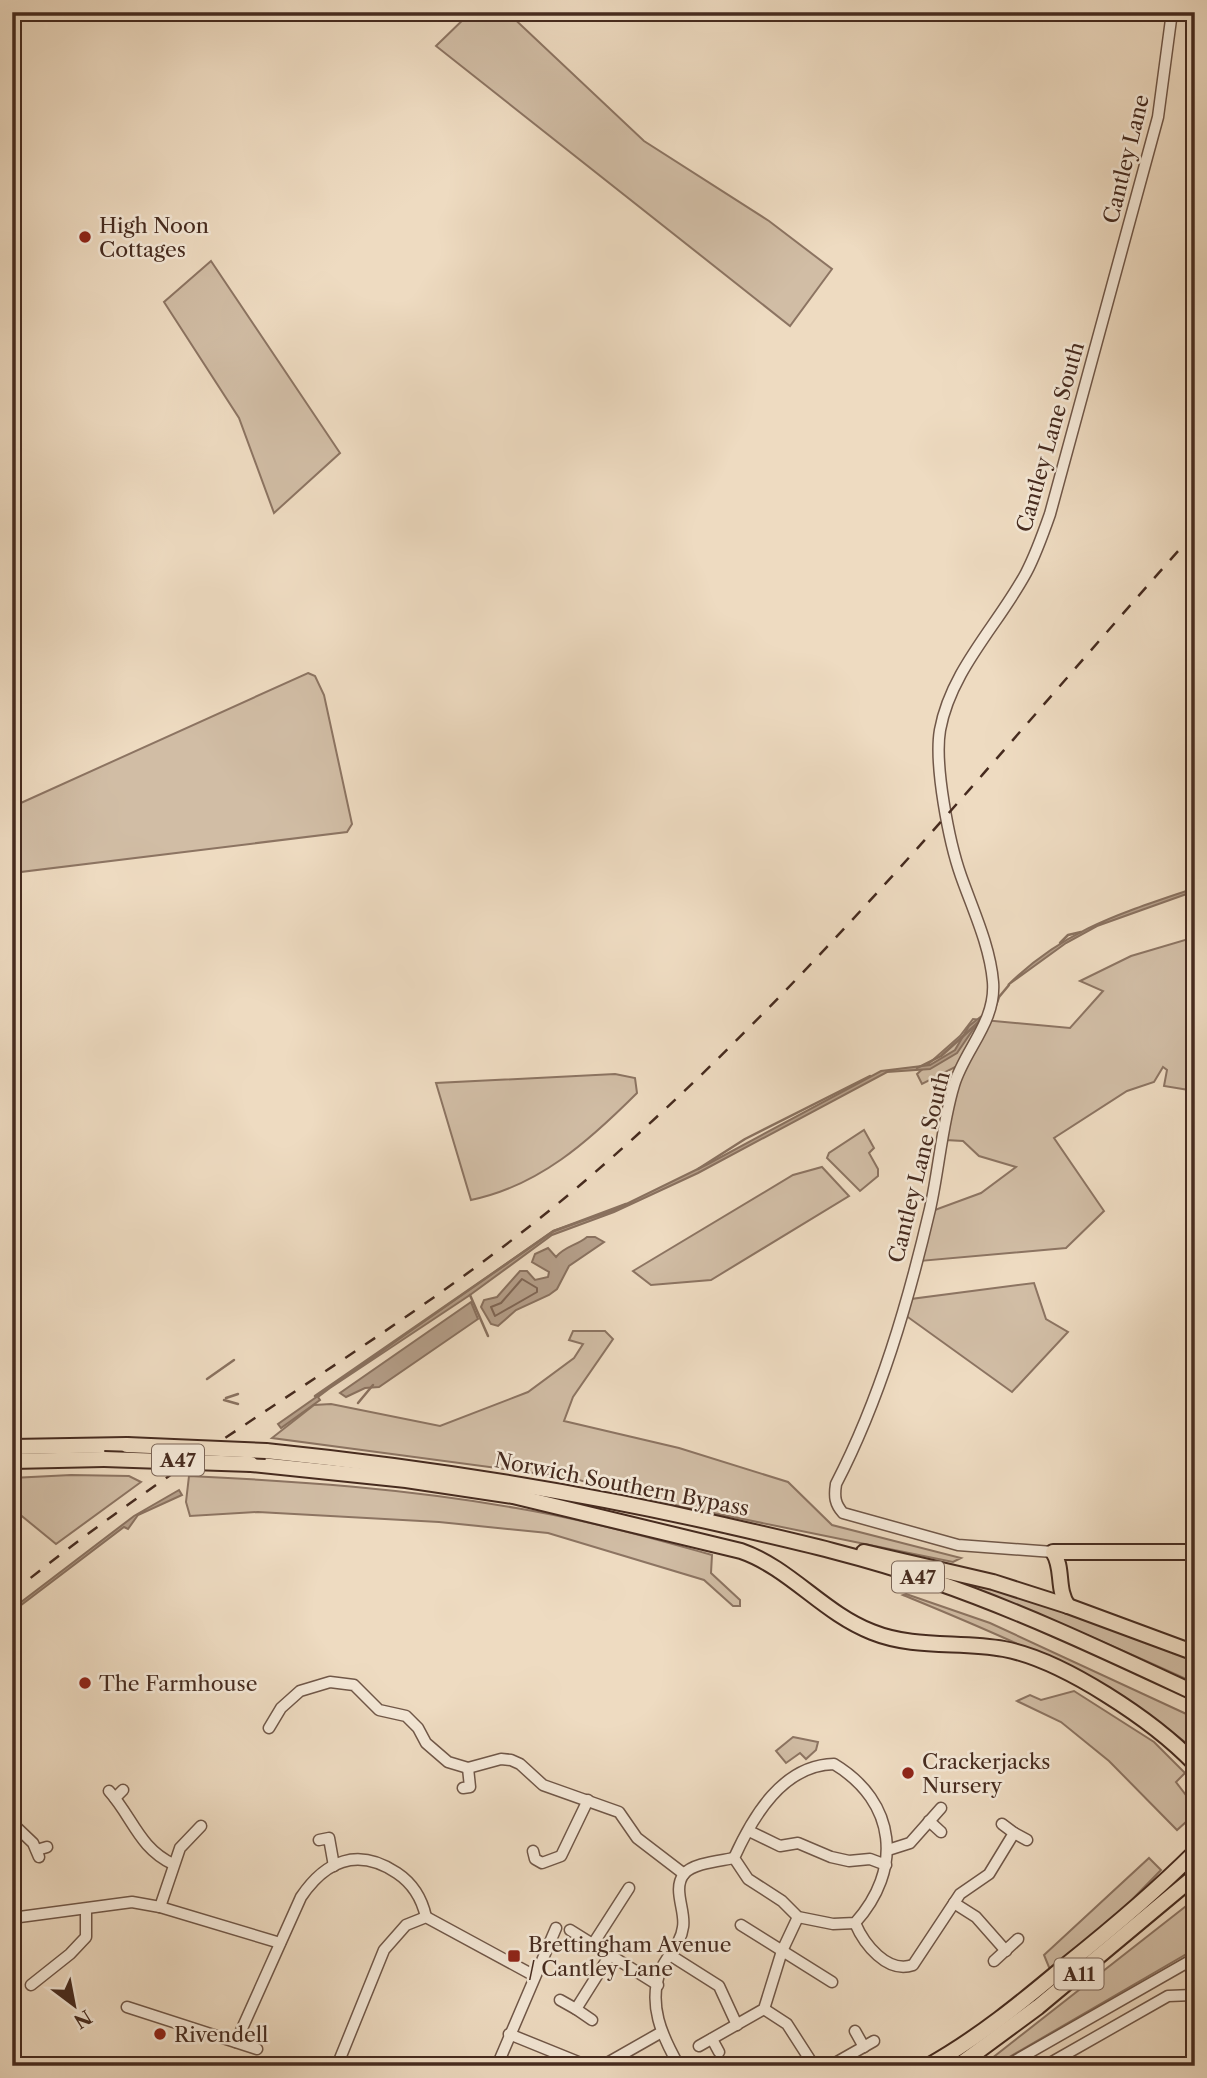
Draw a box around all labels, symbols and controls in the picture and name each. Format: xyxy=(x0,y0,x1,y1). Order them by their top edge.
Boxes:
street label: Cantley Lane xyxy=(1098,92,1154,226)
place label: High Noon Cottages xyxy=(99,213,209,262)
marker: High Noon Cottages xyxy=(77,229,93,245)
street label: Cantley Lane South xyxy=(1011,339,1089,535)
street label: Cantley Lane South xyxy=(883,1069,955,1265)
road number: A47 xyxy=(152,1444,204,1476)
street label: Norwich Southern Bypass xyxy=(493,1447,751,1521)
road number: A47 xyxy=(892,1562,944,1592)
place label: The Farmhouse xyxy=(99,1671,257,1696)
marker: The Farmhouse xyxy=(77,1675,93,1691)
place label: Crackerjacks Nursery xyxy=(922,1749,1050,1798)
marker: Crackerjacks Nursery xyxy=(900,1765,916,1781)
place label: Brettingham Avenue / Cantley Lane xyxy=(528,1932,732,1981)
marker: Brettingham Avenue / Cantley Lane xyxy=(506,1948,522,1964)
road number: A11 xyxy=(1054,1958,1104,1990)
north arrow xyxy=(38,1969,108,2039)
text: N xyxy=(70,2005,96,2033)
place label: Rivendell xyxy=(174,2022,268,2047)
marker: Rivendell xyxy=(152,2026,168,2042)

